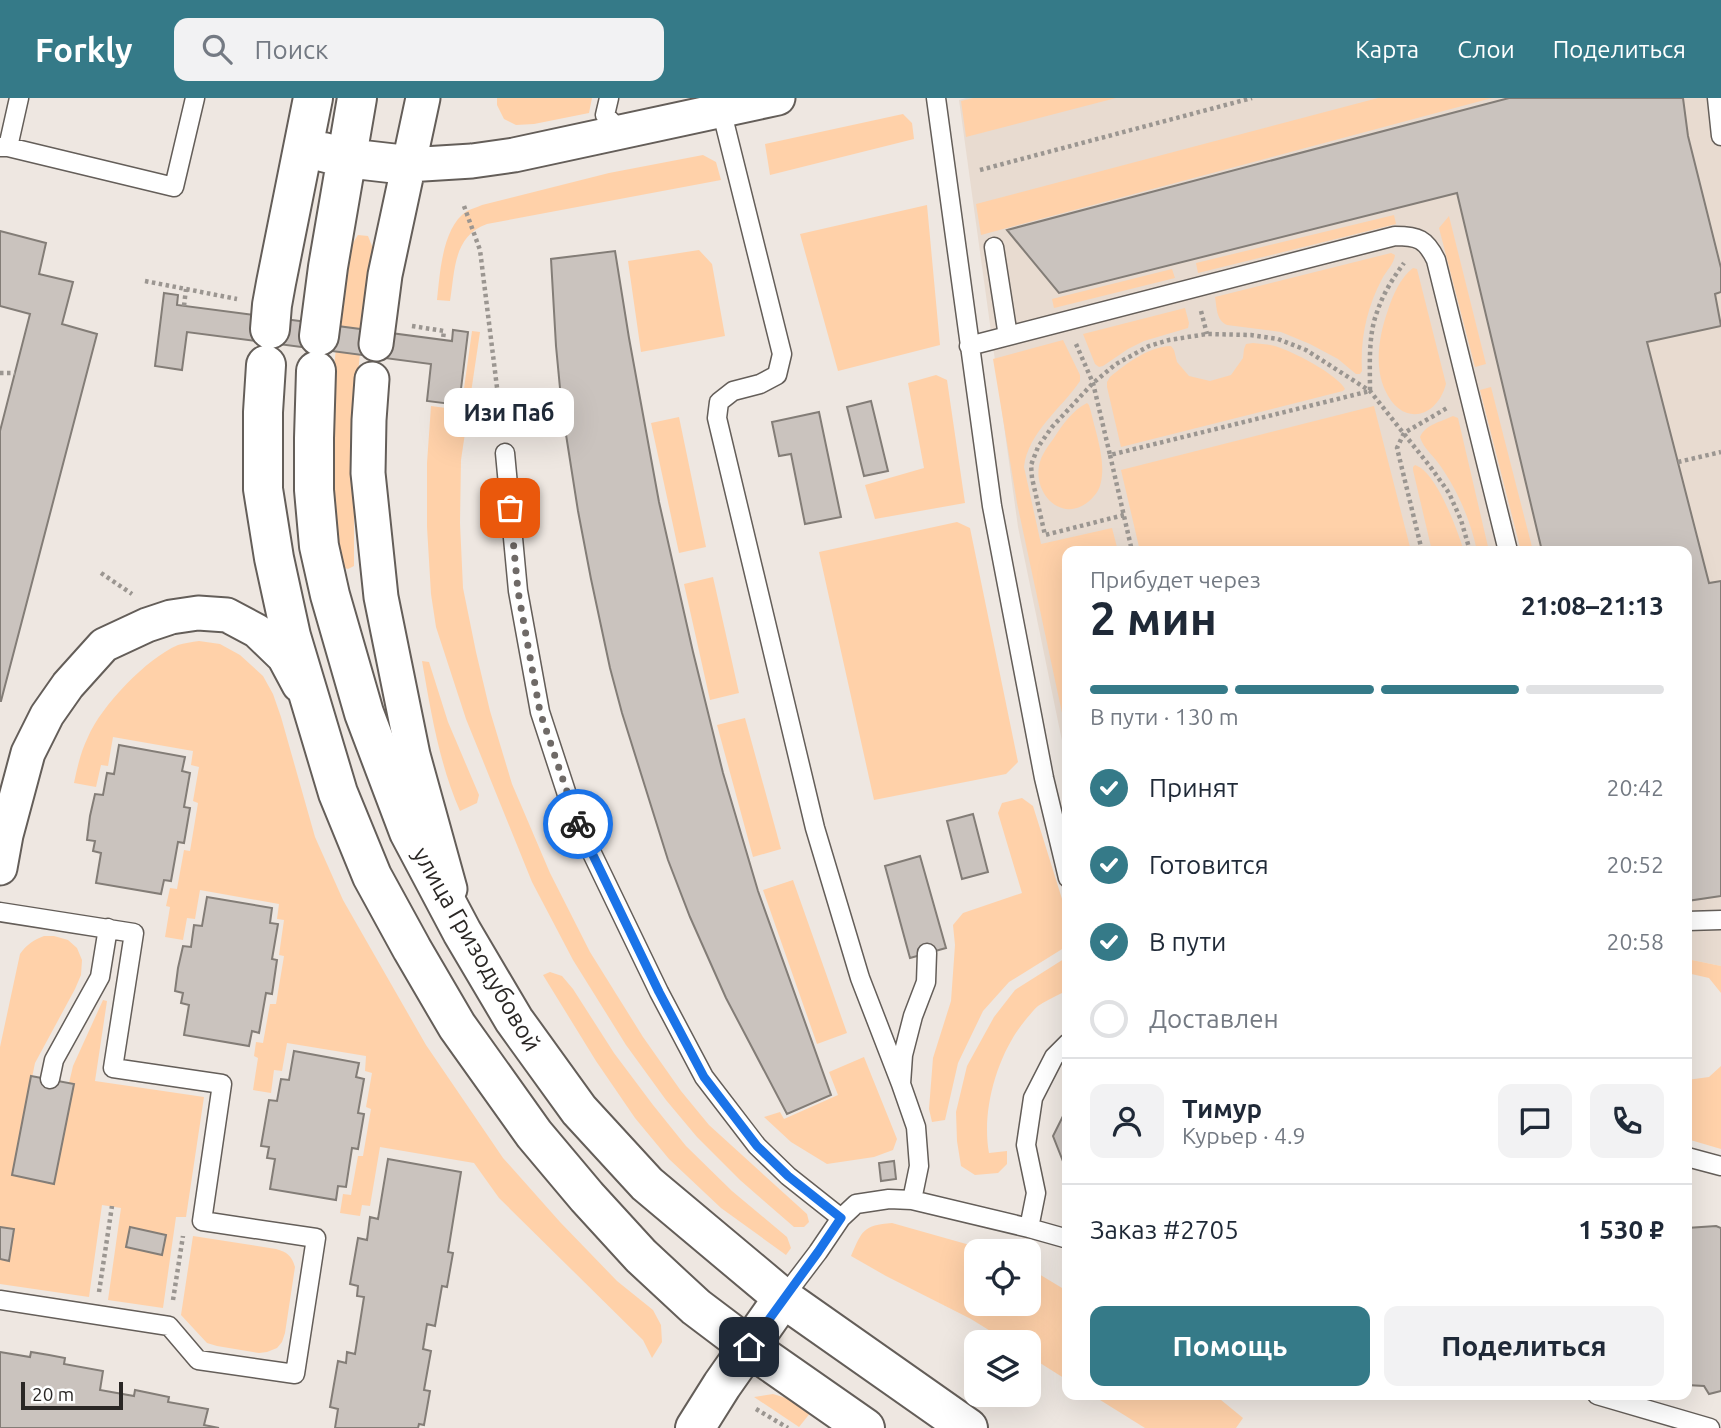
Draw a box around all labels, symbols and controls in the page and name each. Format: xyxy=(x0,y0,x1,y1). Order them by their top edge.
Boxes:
search box xyxy=(174,18,664,81)
icon: search xyxy=(198,30,236,68)
text: Forkly xyxy=(35,31,132,68)
text: Поиск xyxy=(254,35,329,64)
text: Карта xyxy=(1355,36,1419,63)
text: Слои xyxy=(1457,36,1515,63)
text: Поделиться xyxy=(1553,36,1686,63)
callout: Изи Паб xyxy=(445,389,575,438)
text: Изи Паб xyxy=(464,400,554,425)
pin xyxy=(480,478,540,538)
icon: bag xyxy=(491,489,529,527)
text: Прибудет через xyxy=(1090,567,1261,592)
text: 21:08–21:13 xyxy=(1521,591,1664,620)
text: 2 мин xyxy=(1090,592,1217,644)
text: В пути · 130 m xyxy=(1090,704,1239,729)
icon: check xyxy=(1090,769,1128,807)
text: Принят xyxy=(1149,773,1238,802)
text: 20:42 xyxy=(1606,775,1664,800)
courier xyxy=(543,789,613,859)
icon: bike xyxy=(559,805,597,843)
street label: улица Гризодубовой xyxy=(408,842,546,1056)
icon: check xyxy=(1090,846,1128,884)
text: Готовится xyxy=(1149,850,1269,879)
text: 20:52 xyxy=(1606,852,1664,877)
icon: check xyxy=(1090,923,1128,961)
text: В пути xyxy=(1149,927,1226,956)
text: 20:58 xyxy=(1606,929,1664,954)
text: Доставлен xyxy=(1149,1004,1279,1033)
button: person xyxy=(1090,1084,1164,1158)
button: chat xyxy=(1498,1084,1572,1158)
button: phone xyxy=(1590,1084,1664,1158)
text: Тимур xyxy=(1182,1094,1262,1123)
text: Курьер · 4.9 xyxy=(1182,1123,1306,1148)
text: Заказ #2705 xyxy=(1090,1215,1239,1244)
text: 1 530 ₽ xyxy=(1578,1215,1664,1244)
map controls xyxy=(964,1239,1041,1407)
button: locate xyxy=(964,1239,1041,1316)
button: Помощь xyxy=(1090,1306,1370,1386)
button: Поделиться xyxy=(1384,1306,1664,1386)
pin xyxy=(719,1317,779,1377)
icon: home xyxy=(730,1328,768,1366)
button: layers xyxy=(964,1330,1041,1407)
scale bar xyxy=(21,1379,122,1411)
text: 20 m xyxy=(32,1383,74,1405)

